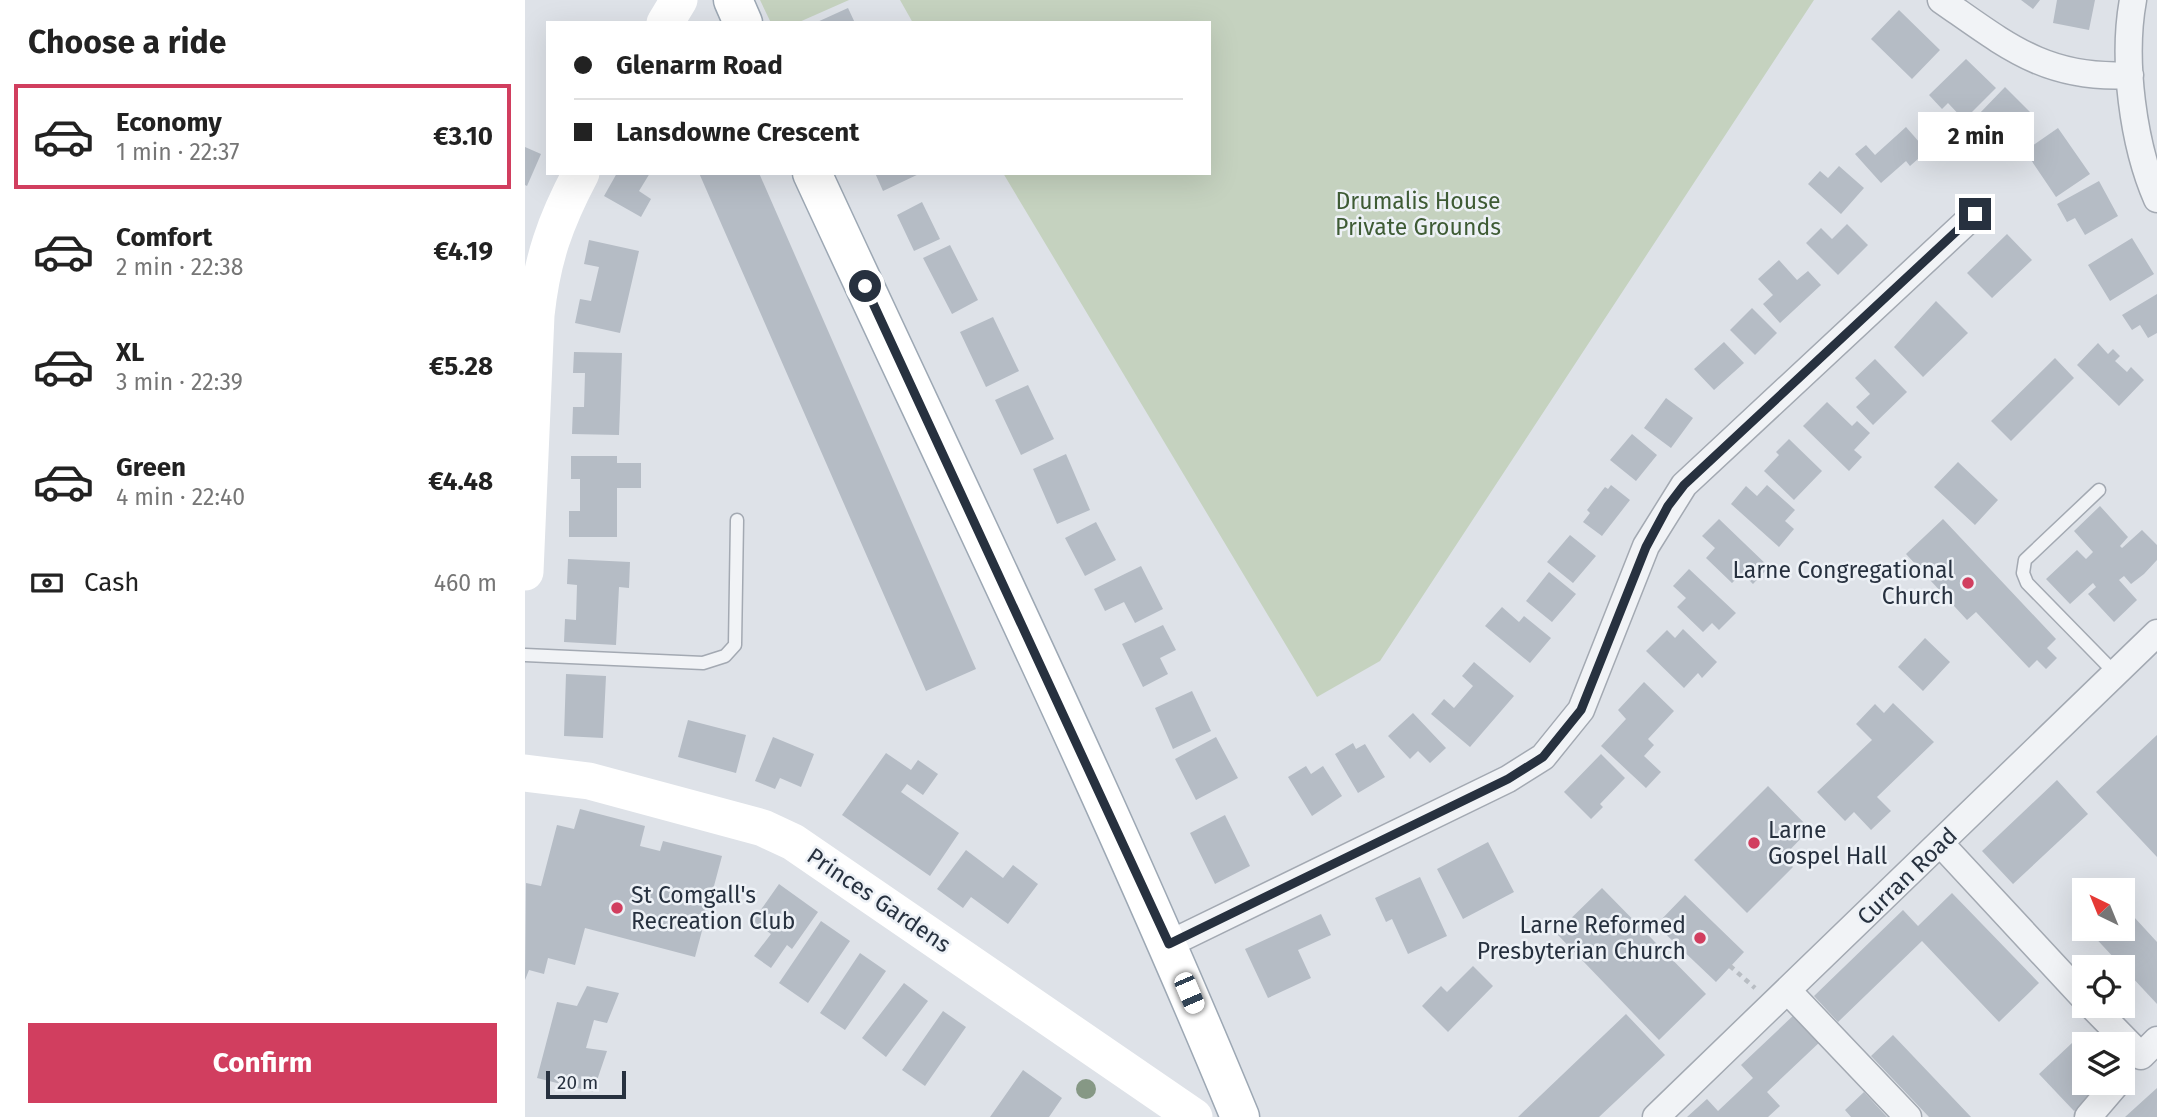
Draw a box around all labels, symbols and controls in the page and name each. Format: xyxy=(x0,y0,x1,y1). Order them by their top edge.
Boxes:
text: Choose a ride xyxy=(28,23,226,61)
text: Glenarm Road xyxy=(616,50,783,81)
icon: car xyxy=(32,105,95,168)
text: Economy xyxy=(116,107,222,138)
callout: 2 min xyxy=(1917,113,2033,162)
text: Lansdowne Crescent xyxy=(616,117,859,148)
text: €3.10 xyxy=(433,121,493,152)
text: 2 min xyxy=(1948,122,2004,150)
text: 1 min · 22:37 xyxy=(116,138,240,166)
park label: Drumalis House Private Grounds xyxy=(1335,187,1501,241)
route end xyxy=(1959,198,1991,230)
icon: car xyxy=(32,220,95,283)
text: Comfort xyxy=(116,222,212,253)
text: €4.19 xyxy=(434,236,493,267)
text: 2 min · 22:38 xyxy=(116,253,244,281)
route start xyxy=(849,270,881,302)
icon: car xyxy=(32,335,95,398)
text: XL xyxy=(116,337,144,368)
text: €5.28 xyxy=(429,351,493,382)
text: 3 min · 22:39 xyxy=(116,368,243,396)
icon: car xyxy=(32,450,95,513)
text: Green xyxy=(116,452,186,483)
text: €4.48 xyxy=(428,466,493,497)
text: 4 min · 22:40 xyxy=(116,483,245,511)
place label: Larne Congregational Church xyxy=(1733,556,1954,610)
icon: cash xyxy=(28,564,66,602)
text: Cash xyxy=(84,567,140,598)
text: 460 m xyxy=(434,569,497,597)
marker: Larne Congregational Church xyxy=(1960,575,1976,591)
place label: Larne Gospel Hall xyxy=(1768,816,1887,870)
street label: Curran Road xyxy=(1851,821,1963,931)
marker: Larne Gospel Hall xyxy=(1746,835,1762,851)
street label: Princes Gardens xyxy=(802,842,956,958)
north arrow xyxy=(2072,878,2135,942)
map controls xyxy=(2072,878,2135,1095)
place label: St Comgall's Recreation Club xyxy=(631,881,795,935)
marker: St Comgall's Recreation Club xyxy=(609,900,625,916)
place label: Larne Reformed Presbyterian Church xyxy=(1477,911,1686,965)
marker: Larne Reformed Presbyterian Church xyxy=(1692,930,1708,946)
button: locate xyxy=(2072,955,2135,1018)
car xyxy=(1172,970,1207,1016)
button: Confirm xyxy=(28,1023,497,1103)
button: layers xyxy=(2072,1032,2135,1095)
scale bar xyxy=(546,1068,627,1100)
text: 20 m xyxy=(557,1071,598,1094)

